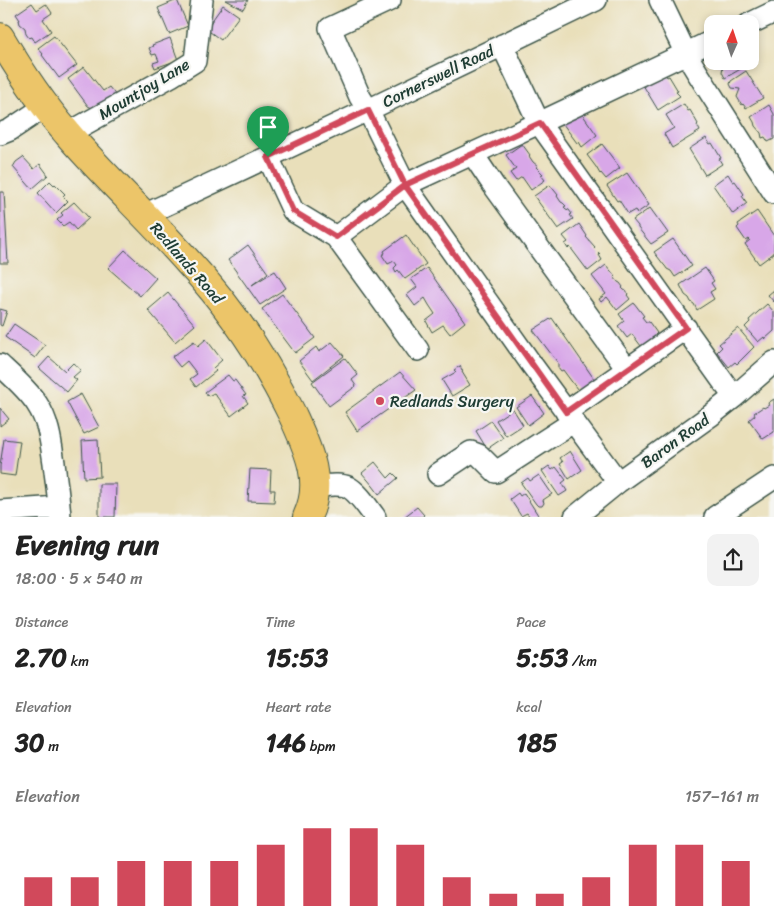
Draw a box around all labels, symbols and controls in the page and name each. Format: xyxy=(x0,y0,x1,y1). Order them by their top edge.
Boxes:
north arrow xyxy=(704,15,759,70)
map controls xyxy=(704,15,759,70)
street label: Cornerswell Road xyxy=(377,36,500,116)
street label: Mountjoy Lane xyxy=(93,50,195,128)
pin xyxy=(247,106,289,157)
icon: arrive xyxy=(254,113,282,141)
street label: Redlands Road xyxy=(143,215,232,312)
place label: Redlands Surgery xyxy=(390,387,515,416)
marker: Redlands Surgery xyxy=(374,395,386,407)
street label: Baron Road xyxy=(634,405,717,476)
text: Evening run xyxy=(15,520,159,569)
button: share xyxy=(707,534,759,586)
text: 18:00 · 5 × 540 m xyxy=(15,564,143,593)
text: Distance xyxy=(15,610,68,635)
text: Time xyxy=(266,610,295,635)
text: Pace xyxy=(516,610,546,635)
text: 2.70 xyxy=(15,635,67,680)
text: 15:53 xyxy=(266,635,328,680)
text: 5:53 xyxy=(516,635,568,680)
text: km xyxy=(67,649,89,674)
text: /km xyxy=(568,649,597,674)
text: Elevation xyxy=(15,695,72,720)
text: Heart rate xyxy=(266,695,331,720)
text: kcal xyxy=(516,695,542,720)
text: 30 xyxy=(15,720,45,765)
text: 146 xyxy=(266,720,306,765)
text: 185 xyxy=(516,720,557,765)
text: m xyxy=(45,734,59,759)
text: bpm xyxy=(306,734,336,759)
text: Elevation xyxy=(15,782,80,811)
text: 157–161 m xyxy=(685,782,759,811)

